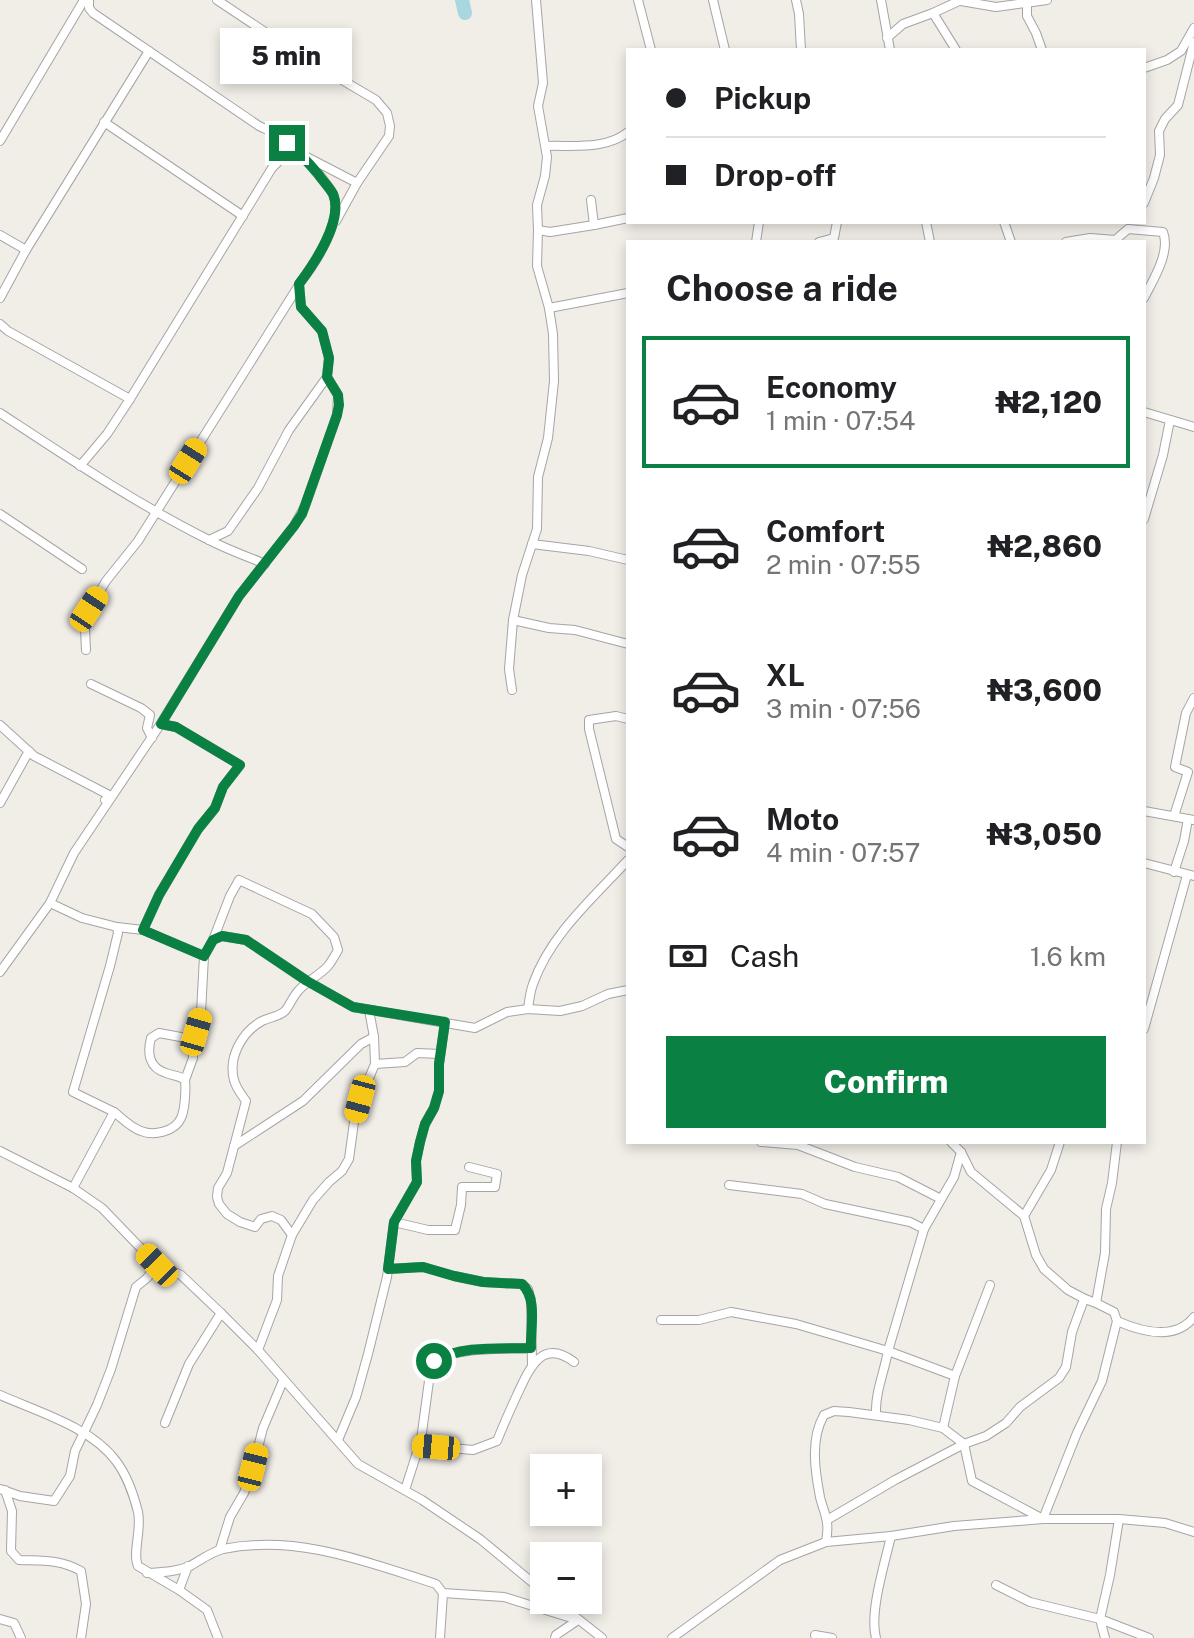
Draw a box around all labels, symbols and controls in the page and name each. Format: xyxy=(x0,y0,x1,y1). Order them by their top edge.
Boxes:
callout: 5 min xyxy=(221,27,353,83)
text: 5 min xyxy=(251,40,321,71)
text: Pickup xyxy=(714,80,811,116)
route end xyxy=(269,125,305,161)
text: Drop-off xyxy=(714,157,836,193)
text: Choose a ride xyxy=(666,267,898,309)
icon: car xyxy=(670,366,742,438)
text: Economy xyxy=(766,369,897,405)
text: ₦2,120 xyxy=(995,384,1102,420)
text: 1 min · 07:54 xyxy=(766,405,915,436)
car xyxy=(165,434,211,488)
icon: car xyxy=(670,510,742,582)
text: Comfort xyxy=(766,513,885,549)
text: ₦2,860 xyxy=(987,528,1102,564)
text: 2 min · 07:55 xyxy=(766,549,921,580)
car xyxy=(66,582,112,636)
icon: car xyxy=(670,654,742,726)
text: XL xyxy=(766,657,805,693)
text: ₦3,600 xyxy=(987,672,1102,708)
text: 3 min · 07:56 xyxy=(766,693,921,724)
icon: car xyxy=(670,798,742,870)
text: Moto xyxy=(766,801,839,837)
text: ₦3,050 xyxy=(987,816,1102,852)
text: 4 min · 07:57 xyxy=(766,837,920,868)
icon: cash xyxy=(666,934,710,978)
text: Cash xyxy=(730,938,799,974)
text: 1.6 km xyxy=(1030,941,1106,972)
car xyxy=(178,1006,214,1058)
button: Confirm xyxy=(666,1036,1106,1128)
car xyxy=(342,1073,378,1125)
car xyxy=(132,1239,182,1291)
route start xyxy=(416,1343,452,1379)
car xyxy=(411,1433,461,1461)
car xyxy=(236,1441,270,1493)
map controls xyxy=(530,1454,602,1614)
button: + xyxy=(530,1454,602,1526)
button: − xyxy=(530,1542,602,1614)

